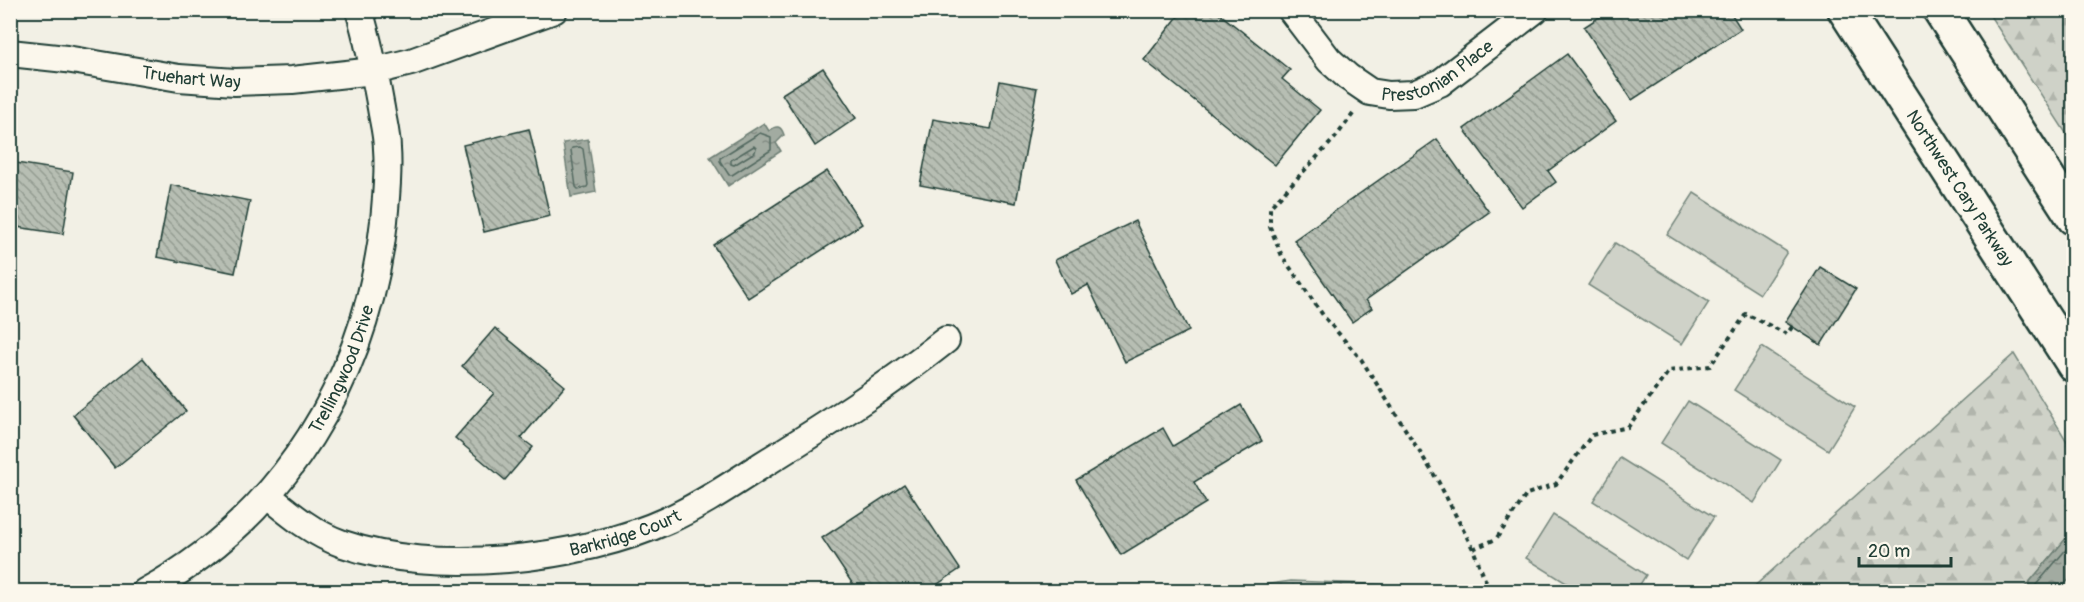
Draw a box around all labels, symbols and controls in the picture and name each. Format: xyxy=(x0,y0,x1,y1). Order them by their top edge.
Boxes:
street label: Prestonian Place xyxy=(1379,35,1498,107)
street label: Truehart Way xyxy=(140,60,242,94)
street label: Northwest Cary Parkway xyxy=(1901,106,2019,271)
street label: Trellingwood Drive xyxy=(304,302,379,438)
street label: Barkridge Court xyxy=(567,504,685,562)
scale bar xyxy=(1859,530,1950,568)
text: 20 m xyxy=(1868,540,1910,563)

